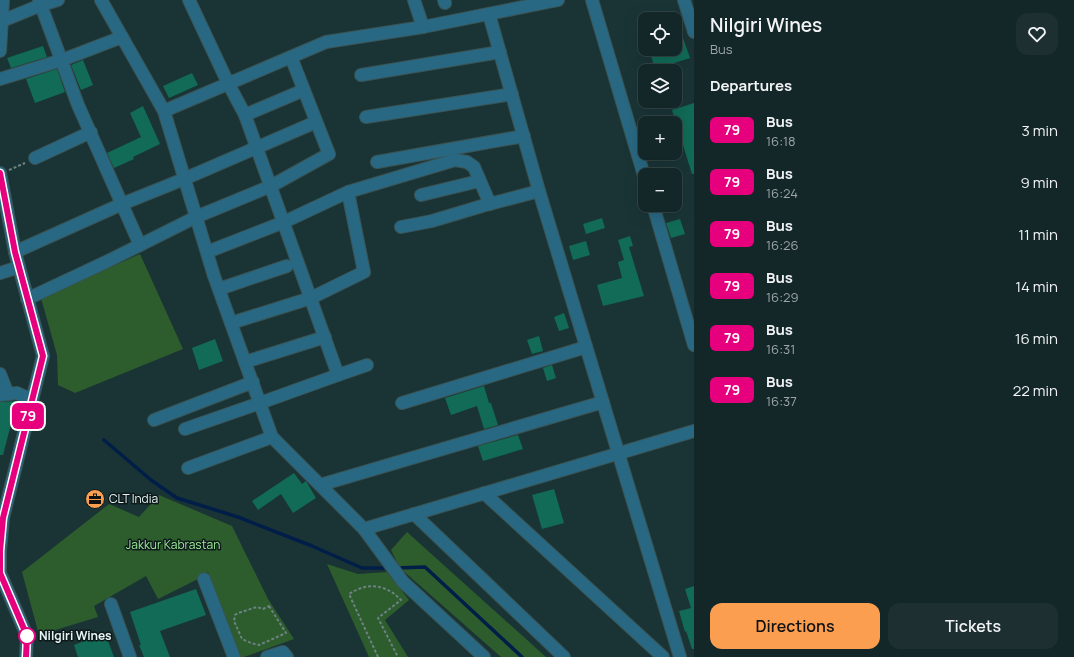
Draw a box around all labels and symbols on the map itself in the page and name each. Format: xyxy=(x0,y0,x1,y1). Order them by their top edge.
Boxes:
line badge: 79 xyxy=(10,403,46,429)
office icon: CLT India xyxy=(84,488,106,510)
place label: CLT India xyxy=(109,490,158,507)
park label: Jakkur Kabrastan xyxy=(126,536,220,553)
marker: Nilgiri Wines xyxy=(18,627,36,645)
place label: Nilgiri Wines xyxy=(39,627,112,644)

